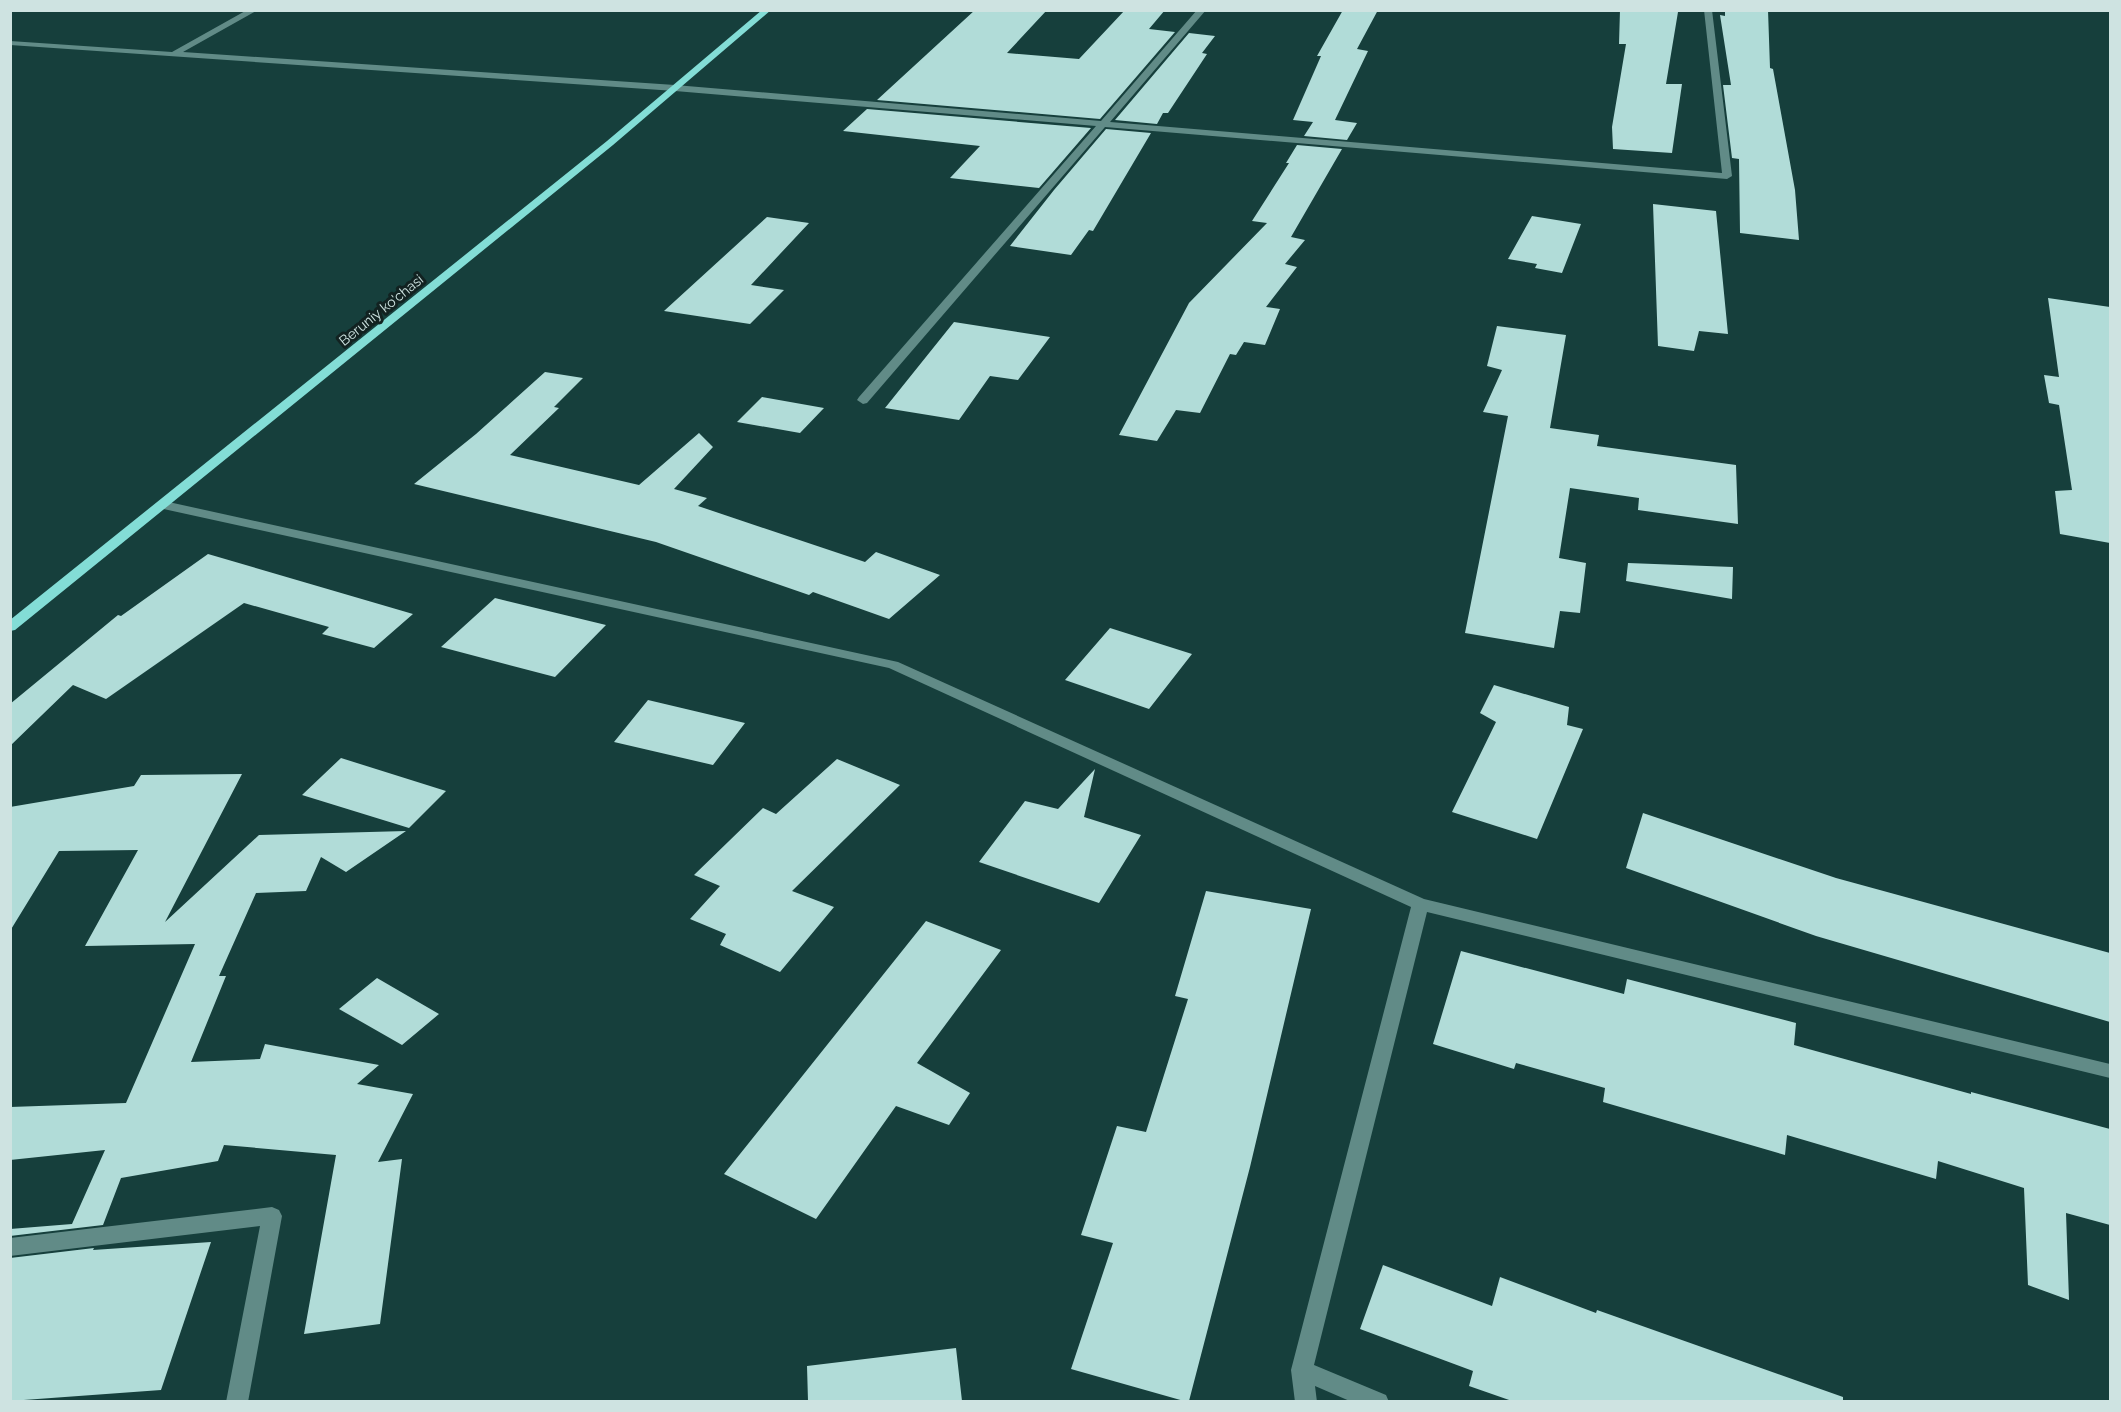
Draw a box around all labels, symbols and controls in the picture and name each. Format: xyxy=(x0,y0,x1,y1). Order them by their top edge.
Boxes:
street label: Beruniy ko'chasi xyxy=(336,271,426,349)

